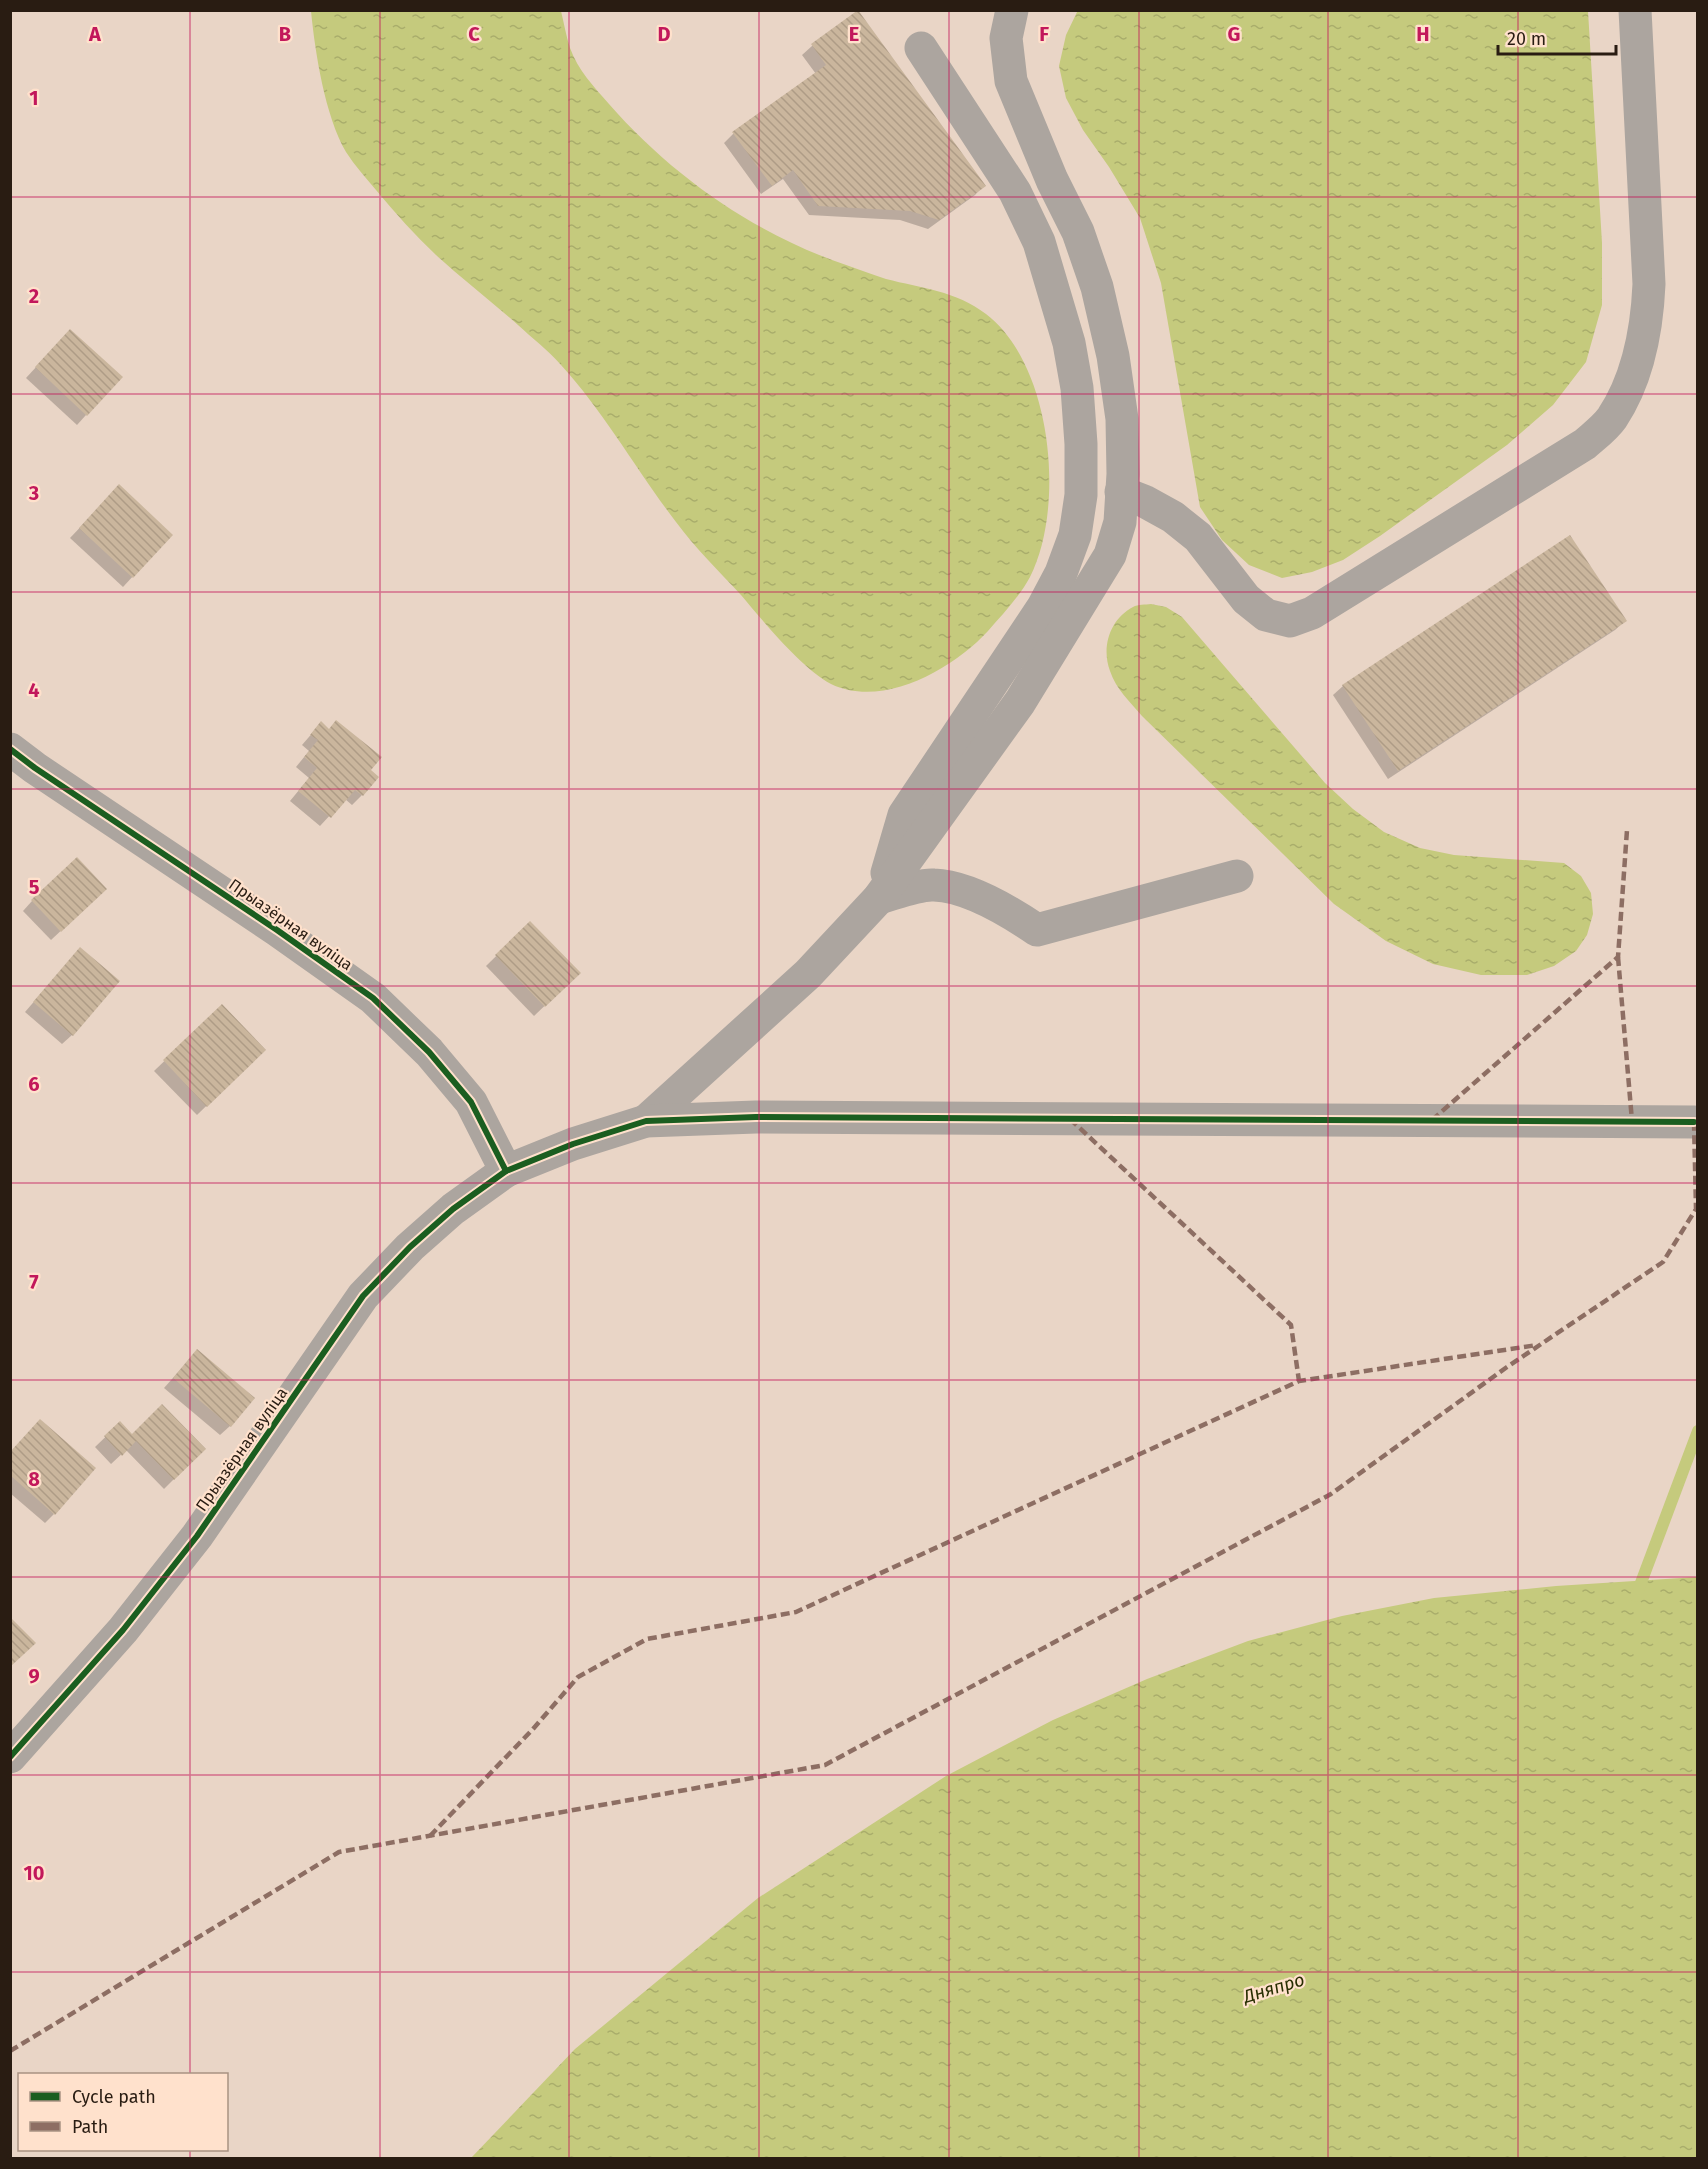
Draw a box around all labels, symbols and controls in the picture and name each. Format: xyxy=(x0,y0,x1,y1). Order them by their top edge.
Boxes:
scale bar xyxy=(1498,18,1616,56)
text: A xyxy=(88,22,102,46)
text: B xyxy=(279,22,291,46)
text: C xyxy=(468,22,480,46)
text: D xyxy=(657,22,671,46)
text: E xyxy=(849,22,859,46)
text: F xyxy=(1039,22,1049,46)
text: G xyxy=(1228,22,1240,46)
text: H xyxy=(1416,22,1430,46)
text: 20 m xyxy=(1507,28,1546,50)
text: 1 xyxy=(29,86,39,110)
text: 2 xyxy=(29,284,39,308)
text: 3 xyxy=(28,481,39,505)
text: 4 xyxy=(28,678,40,702)
text: 5 xyxy=(29,875,40,899)
street label: Прыазёрная вуліца xyxy=(225,875,356,974)
text: 6 xyxy=(28,1072,40,1096)
text: 7 xyxy=(29,1270,39,1294)
street label: Прыазёрная вуліца xyxy=(192,1384,291,1515)
text: 8 xyxy=(28,1467,40,1491)
text: 9 xyxy=(28,1664,40,1688)
text: 10 xyxy=(24,1861,44,1885)
water label: Дняпро xyxy=(1239,1968,1307,2008)
legend xyxy=(18,2073,228,2151)
text: Cycle path xyxy=(72,2086,156,2108)
text: Path xyxy=(72,2116,108,2138)

